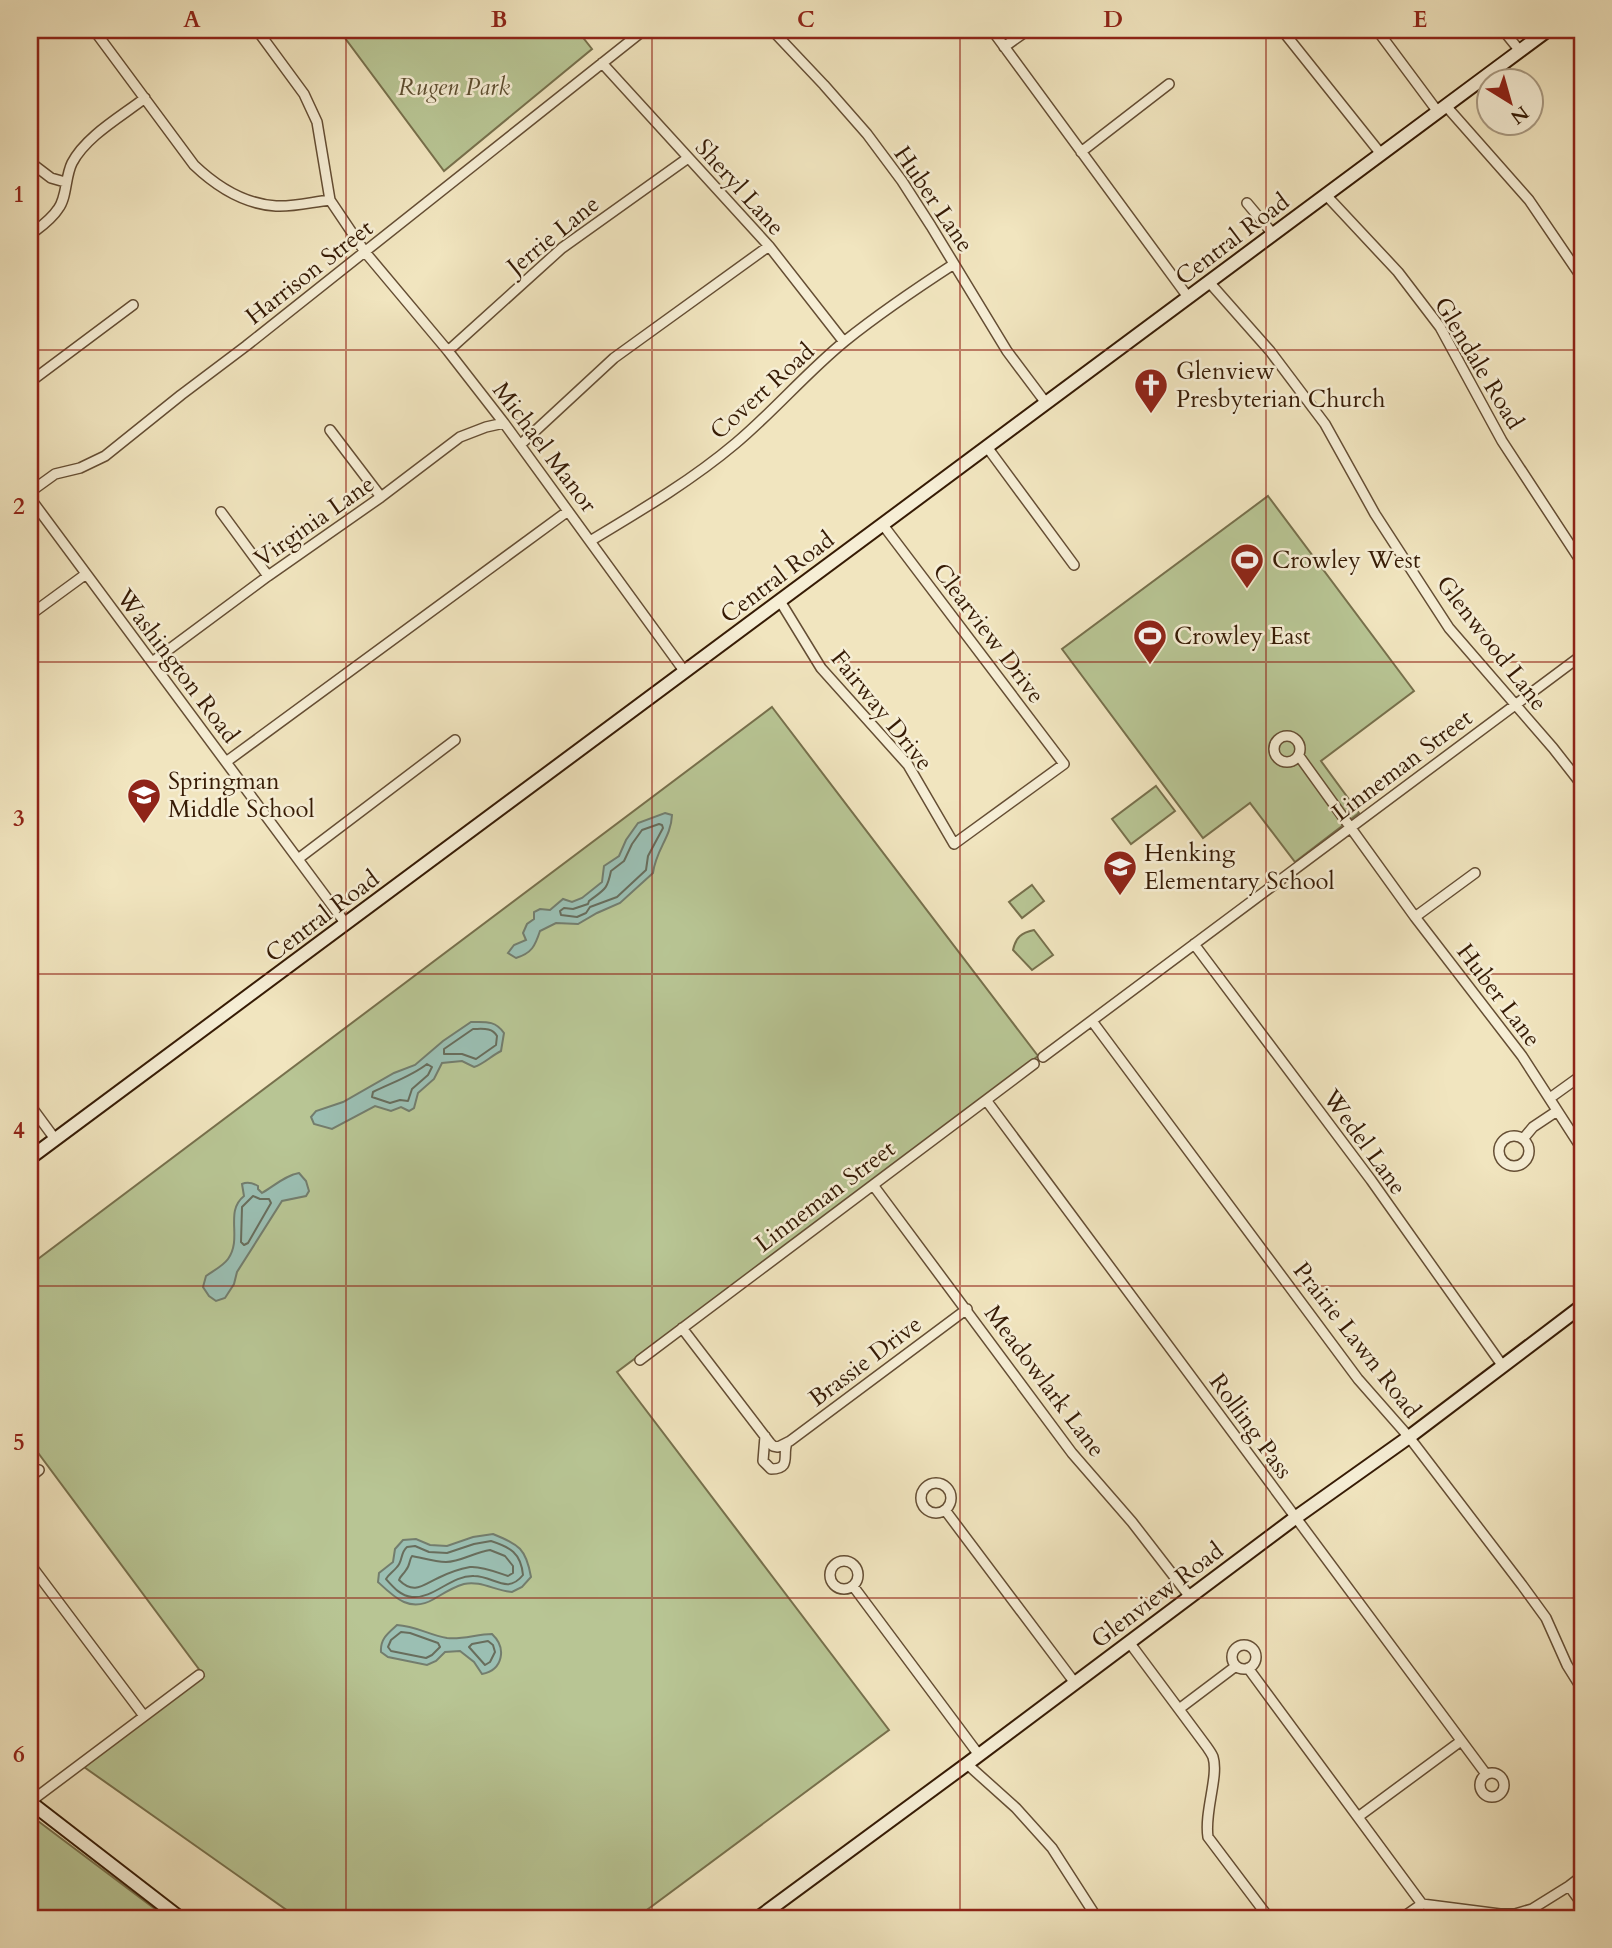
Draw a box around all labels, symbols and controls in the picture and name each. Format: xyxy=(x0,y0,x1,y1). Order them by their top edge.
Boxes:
text: A xyxy=(183,4,201,35)
text: B xyxy=(491,4,507,35)
text: C xyxy=(797,4,815,35)
text: D xyxy=(1103,4,1123,35)
text: E xyxy=(1413,4,1427,35)
north arrow xyxy=(1476,66,1546,136)
park label: Rugen Park xyxy=(398,71,510,104)
text: N xyxy=(1505,99,1534,130)
street label: Sheryl Lane xyxy=(687,132,792,243)
street label: Huber Lane xyxy=(886,140,981,259)
text: 1 xyxy=(13,179,25,210)
street label: Central Road xyxy=(1169,185,1296,293)
street label: Jerrie Lane xyxy=(498,188,606,285)
street label: Harrison Street xyxy=(239,212,380,333)
street label: Glendale Road xyxy=(1426,291,1531,436)
street label: Covert Road xyxy=(703,336,822,447)
place label: Glenview Presbyterian Church xyxy=(1176,355,1385,416)
church icon: Glenview Presbyterian Church xyxy=(1132,366,1170,415)
street label: Michael Manor xyxy=(485,375,605,520)
street label: Virginia Lane xyxy=(247,468,381,575)
text: 2 xyxy=(13,491,25,522)
street label: Central Road xyxy=(714,523,841,631)
sports icon: Crowley West xyxy=(1228,541,1266,590)
place label: Crowley West xyxy=(1272,544,1421,577)
street label: Clearview Drive xyxy=(925,556,1052,710)
street label: Glenwood Lane xyxy=(1428,569,1555,718)
street label: Washington Road xyxy=(108,582,247,750)
sports icon: Crowley East xyxy=(1131,617,1169,666)
place label: Crowley East xyxy=(1174,620,1311,653)
street label: Fairway Drive xyxy=(823,643,940,778)
street label: Linneman Street xyxy=(1325,701,1480,829)
place label: Springman Middle School xyxy=(168,765,315,826)
school or university icon: Springman Middle School xyxy=(125,776,163,825)
text: 3 xyxy=(13,803,25,834)
place label: Henking Elementary School xyxy=(1144,837,1335,898)
school or university icon: Henking Elementary School xyxy=(1101,848,1139,897)
street label: Central Road xyxy=(259,862,386,970)
street label: Huber Lane xyxy=(1449,937,1548,1054)
street label: Wedel Lane xyxy=(1314,1082,1414,1202)
text: 4 xyxy=(13,1115,25,1146)
street label: Linneman Street xyxy=(748,1132,903,1260)
street label: Prairie Lawn Road xyxy=(1285,1255,1428,1425)
street label: Meadowlark Lane xyxy=(976,1298,1113,1464)
street label: Brassie Drive xyxy=(802,1308,929,1415)
street label: Rolling Pass xyxy=(1201,1367,1300,1486)
text: 5 xyxy=(13,1427,25,1458)
street label: Glenview Road xyxy=(1084,1535,1230,1656)
text: 6 xyxy=(13,1739,25,1770)

